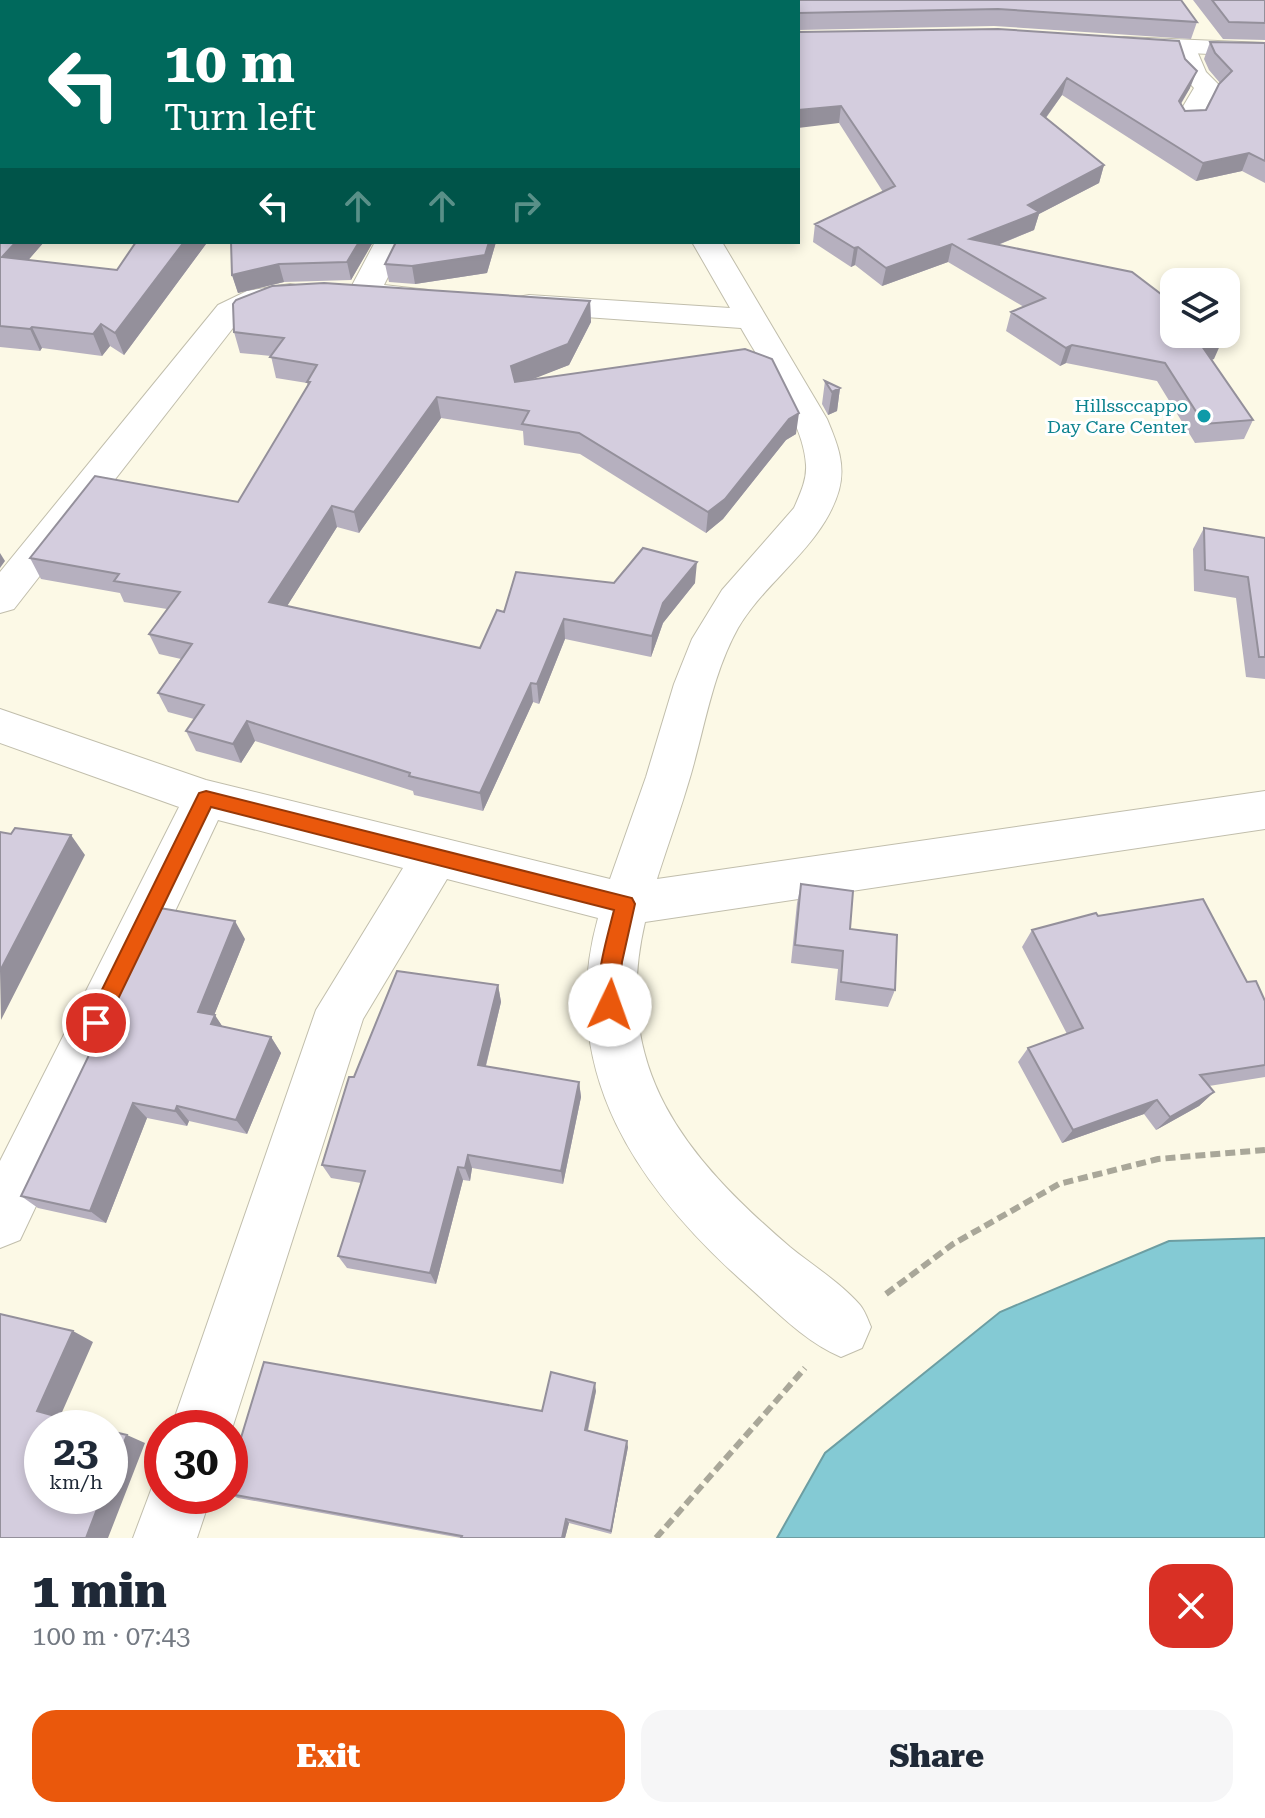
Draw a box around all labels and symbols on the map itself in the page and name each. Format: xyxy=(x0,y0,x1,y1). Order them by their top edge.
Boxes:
place label: Hillssccappo Day Care Center xyxy=(1047,395,1188,437)
marker: Hillssccappo Day Care Center xyxy=(1195,407,1213,425)
position arrow xyxy=(568,963,652,1047)
pin xyxy=(62,989,130,1057)
speed limit sign: 30 xyxy=(144,1410,248,1514)

